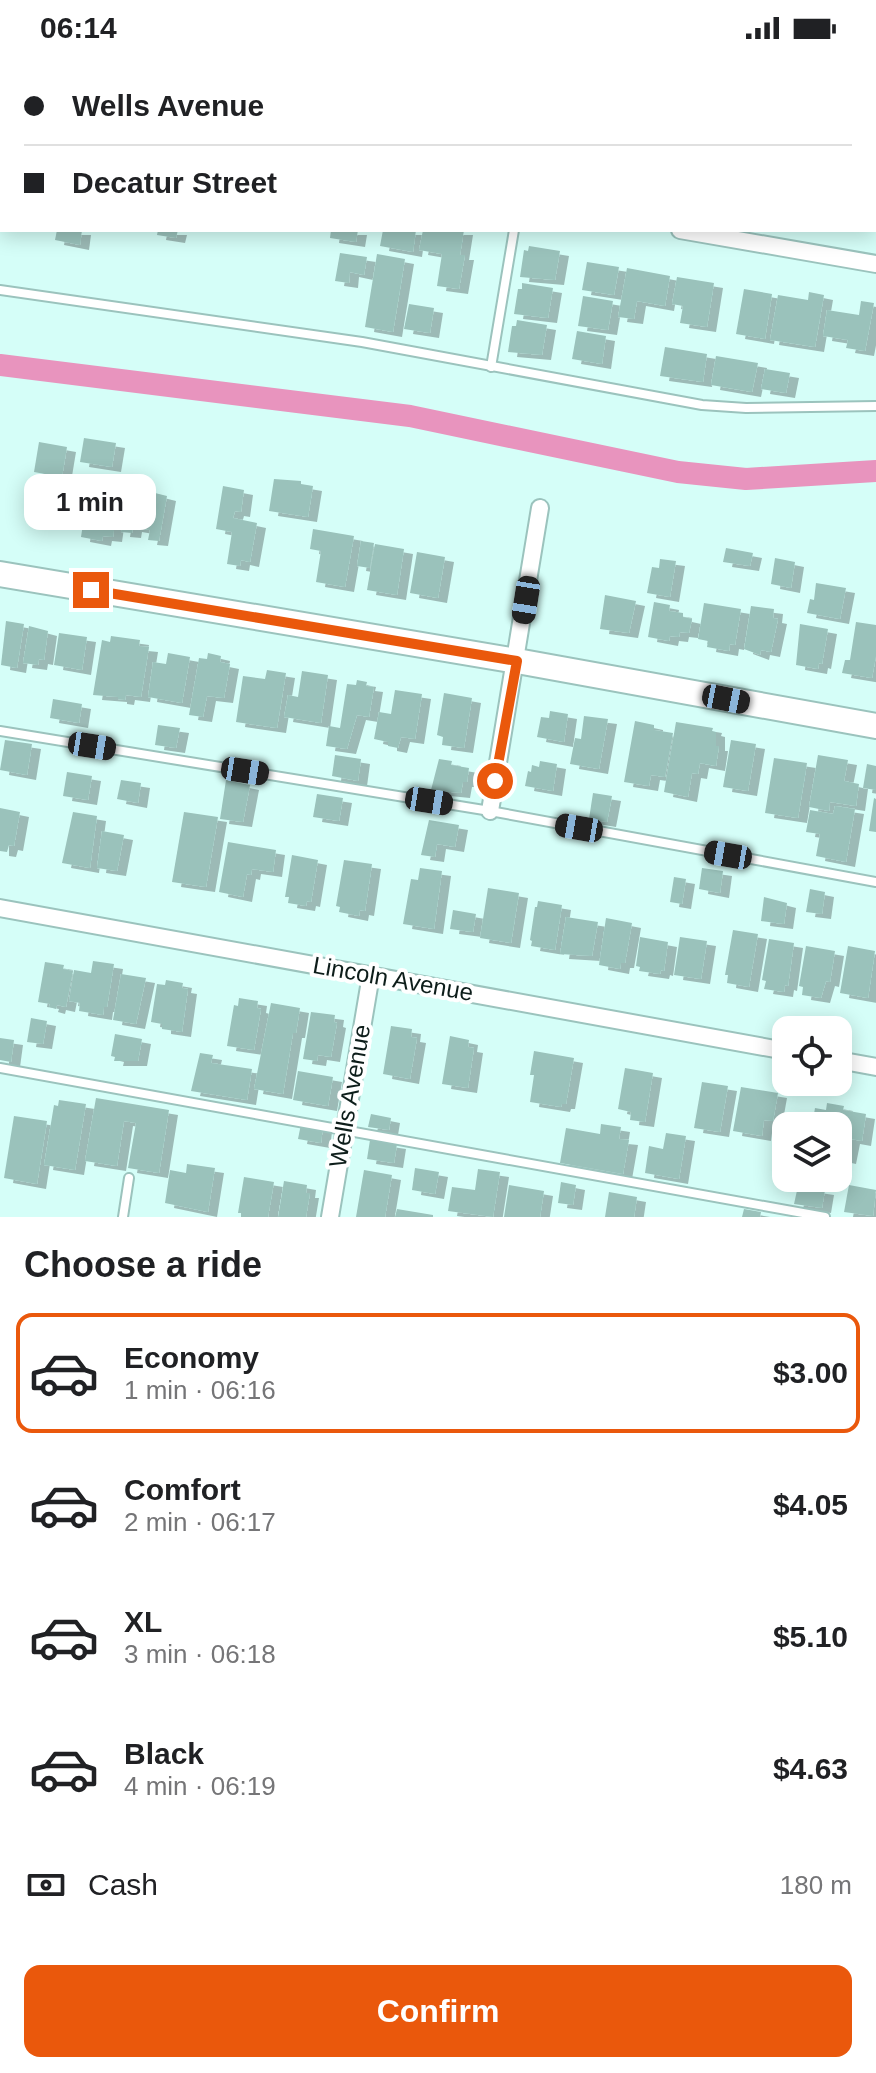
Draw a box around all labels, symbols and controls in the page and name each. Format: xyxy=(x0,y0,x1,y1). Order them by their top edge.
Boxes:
text: 06:14 xyxy=(40,11,117,44)
text: Wells Avenue xyxy=(72,89,264,122)
text: Decatur Street xyxy=(72,166,277,199)
callout: 1 min xyxy=(25,474,157,530)
text: 1 min xyxy=(56,487,124,517)
route end xyxy=(73,572,109,608)
car xyxy=(510,574,542,626)
car xyxy=(700,683,752,715)
car xyxy=(66,730,118,762)
car xyxy=(219,755,271,787)
route start xyxy=(477,763,513,799)
car xyxy=(403,785,455,817)
car xyxy=(553,812,605,844)
car xyxy=(702,839,754,871)
street label: Lincoln Avenue xyxy=(311,951,475,1006)
map controls xyxy=(772,1016,852,1192)
button: locate xyxy=(772,1016,852,1096)
street label: Wells Avenue xyxy=(324,1022,375,1169)
button: layers xyxy=(772,1112,852,1192)
text: Choose a ride xyxy=(24,1244,262,1285)
icon: car xyxy=(28,1337,100,1409)
text: Economy xyxy=(124,1341,259,1374)
text: $3.00 xyxy=(773,1356,848,1389)
text: 1 min · 06:16 xyxy=(124,1375,276,1405)
icon: car xyxy=(28,1469,100,1541)
text: Comfort xyxy=(124,1473,241,1506)
text: $4.05 xyxy=(773,1488,848,1521)
text: 2 min · 06:17 xyxy=(124,1507,276,1537)
icon: car xyxy=(28,1601,100,1673)
text: XL xyxy=(124,1605,162,1638)
text: $5.10 xyxy=(773,1620,848,1653)
text: 3 min · 06:18 xyxy=(124,1639,276,1669)
icon: car xyxy=(28,1733,100,1805)
text: Black xyxy=(124,1737,204,1770)
text: $4.63 xyxy=(773,1752,848,1785)
text: 4 min · 06:19 xyxy=(124,1771,276,1801)
icon: cash xyxy=(24,1863,68,1907)
text: Cash xyxy=(88,1868,158,1901)
text: 180 m xyxy=(780,1870,852,1900)
button: Confirm xyxy=(24,1965,852,2057)

